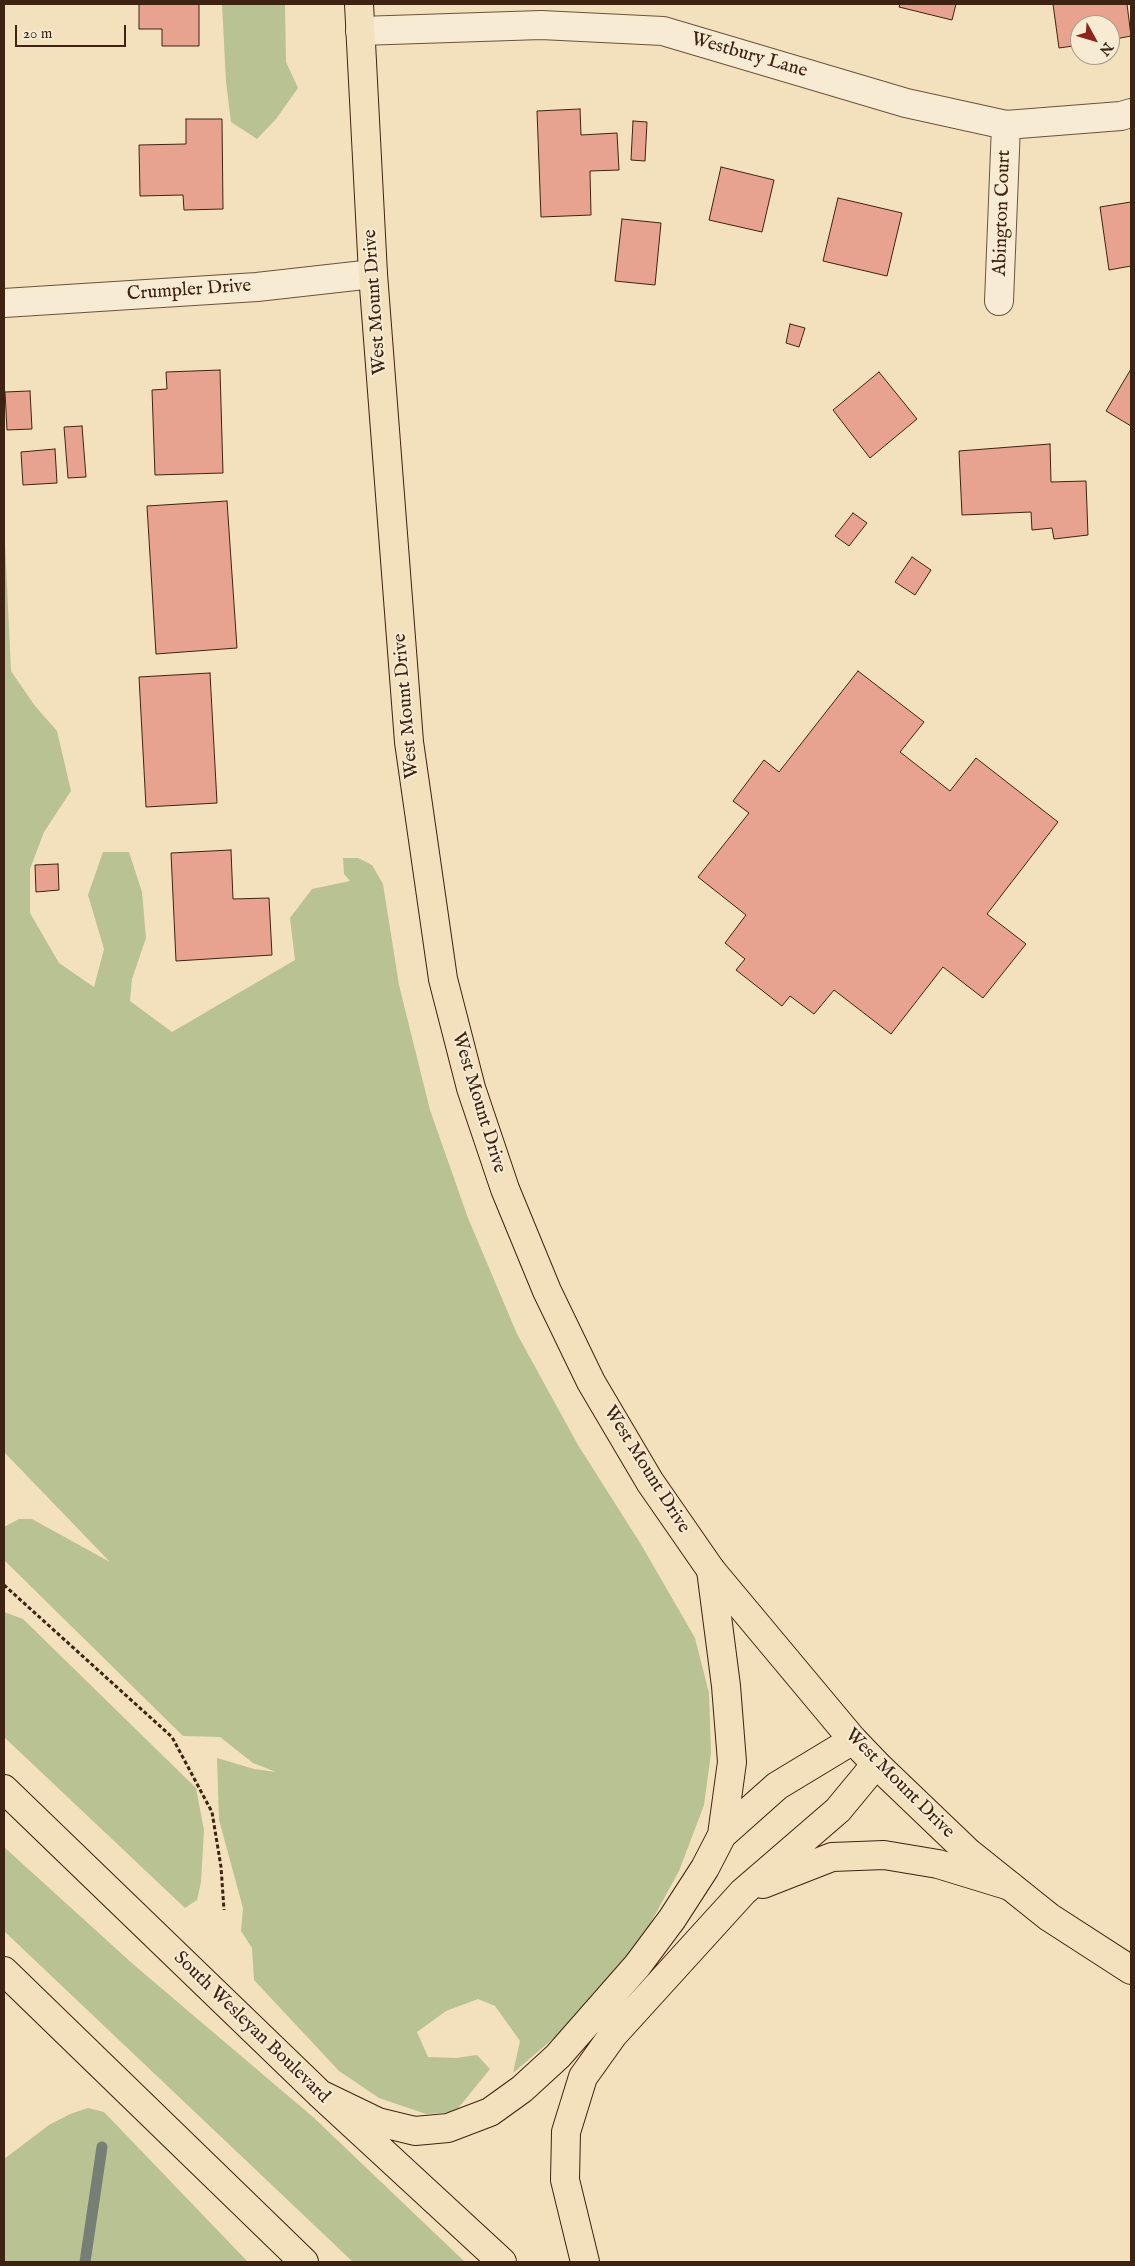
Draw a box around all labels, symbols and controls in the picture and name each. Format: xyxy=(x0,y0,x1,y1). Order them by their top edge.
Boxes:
scale bar xyxy=(18,15,129,47)
north arrow xyxy=(1070,15,1120,65)
text: 20 m xyxy=(23,24,52,43)
street label: Westbury Lane xyxy=(688,28,810,84)
text: N xyxy=(1095,38,1117,59)
street label: Abington Court xyxy=(989,149,1017,277)
street label: West Mount Drive xyxy=(360,228,392,376)
street label: Crumpler Drive xyxy=(126,275,252,307)
street label: West Mount Drive xyxy=(389,632,425,780)
street label: West Mount Drive xyxy=(446,1030,510,1176)
street label: West Mount Drive xyxy=(598,1402,694,1538)
street label: West Mount Drive xyxy=(839,1724,959,1844)
street label: South Wesleyan Boulevard xyxy=(168,1947,334,2109)

